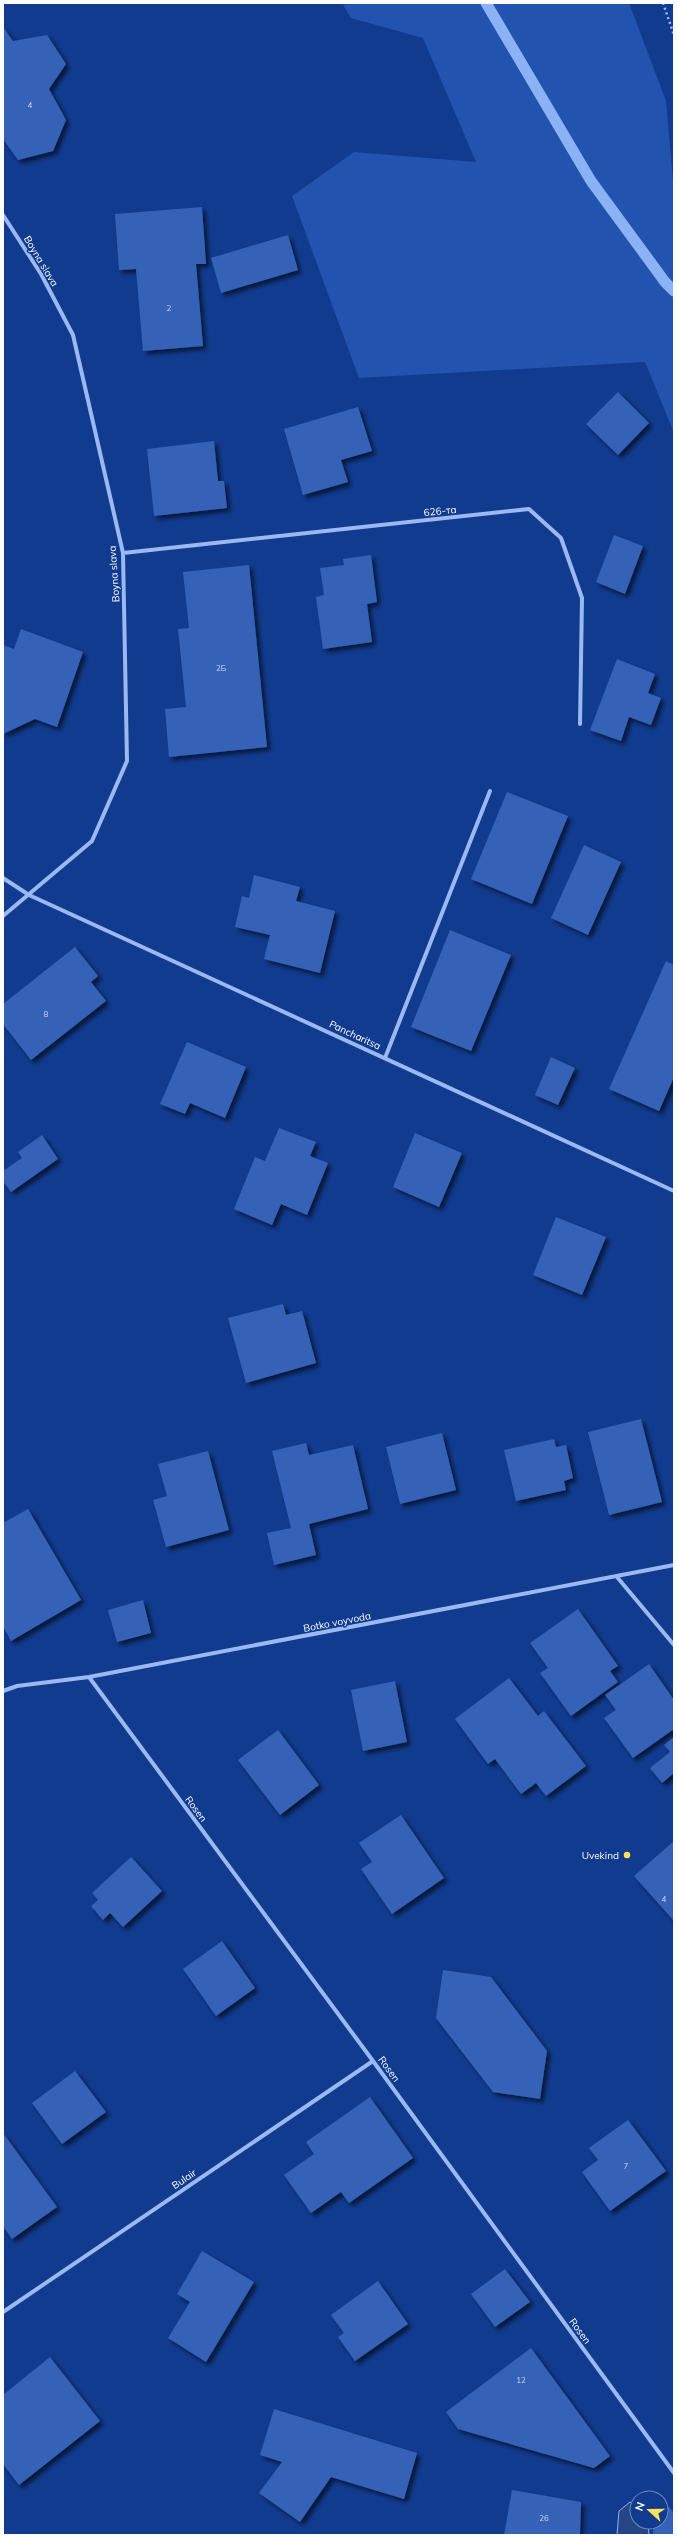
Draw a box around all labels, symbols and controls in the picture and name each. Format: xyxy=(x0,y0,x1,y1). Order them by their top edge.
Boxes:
house number: 4 xyxy=(28,100,33,110)
street label: Boyna slava xyxy=(21,233,61,289)
house number: 2 xyxy=(167,303,172,313)
street label: 626-та xyxy=(423,503,457,519)
street label: Boyna slava xyxy=(106,545,122,603)
house number: 2Б xyxy=(216,663,227,673)
house number: 8 xyxy=(44,1009,49,1019)
street label: Pancharitsa xyxy=(327,1017,383,1053)
street label: Botko voyvoda xyxy=(302,1609,372,1635)
street label: Rosen xyxy=(182,1794,210,1825)
place label: Uvekind xyxy=(582,1849,619,1862)
marker: Uvekind xyxy=(622,1850,632,1860)
house number: 4 xyxy=(662,1894,667,1904)
street label: Rosen xyxy=(375,2054,403,2085)
house number: 7 xyxy=(624,2161,629,2171)
street label: Bulair xyxy=(169,2166,199,2192)
street label: Rosen xyxy=(566,2316,594,2347)
house number: 12 xyxy=(516,2375,526,2385)
north arrow xyxy=(629,2490,669,2530)
text: N xyxy=(632,2500,648,2513)
house number: 26 xyxy=(539,2513,549,2523)

